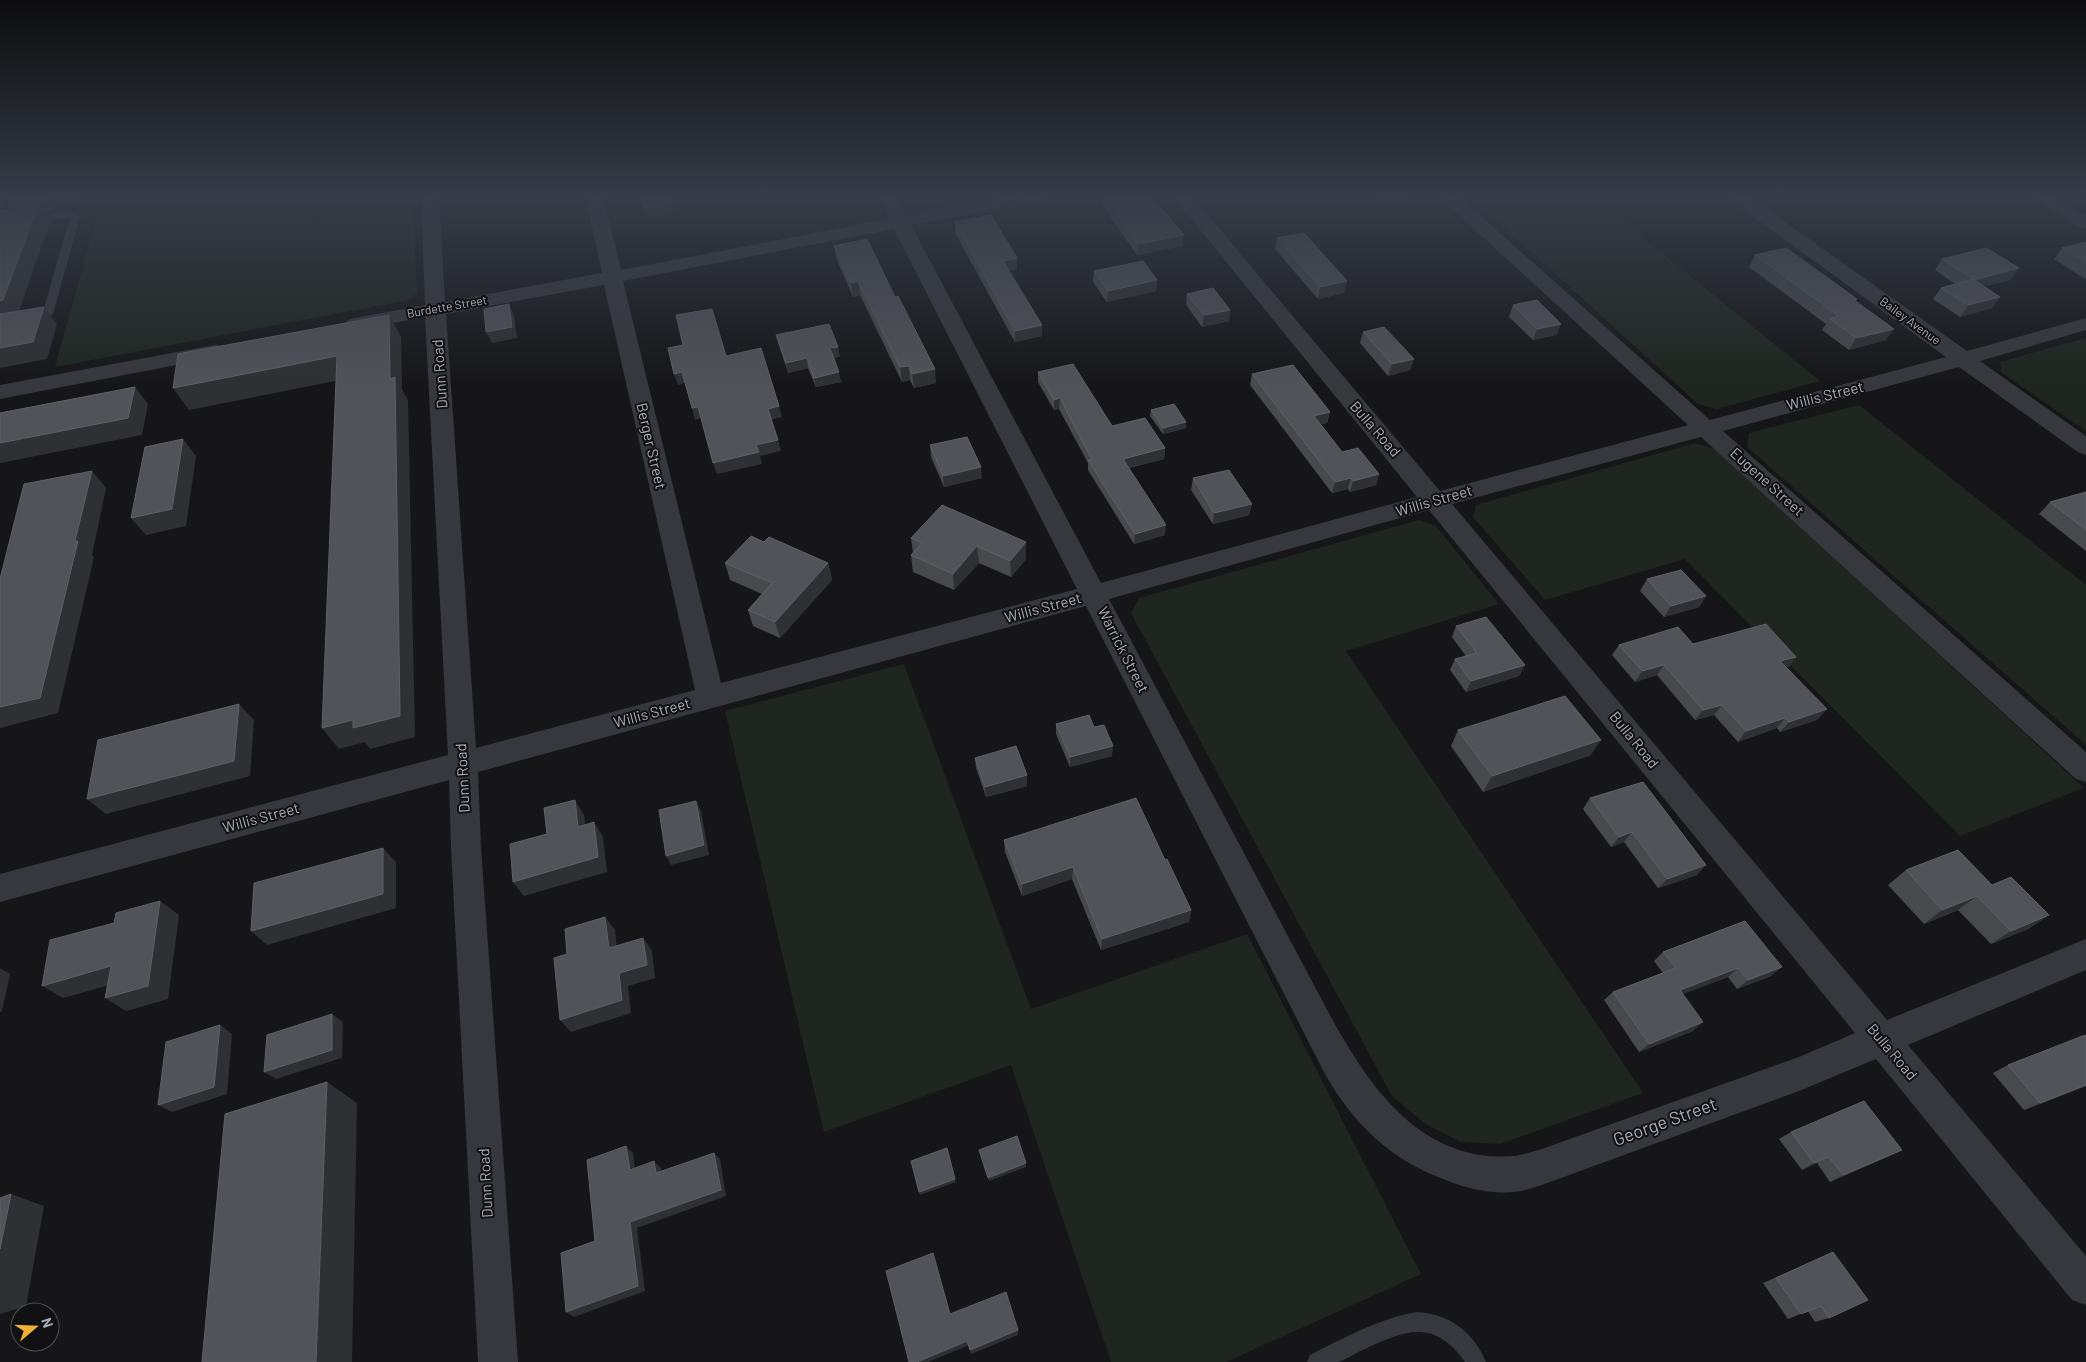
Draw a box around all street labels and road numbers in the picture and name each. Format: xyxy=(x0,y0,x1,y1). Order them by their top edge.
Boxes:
street label: Burdette Street xyxy=(406,292,488,320)
street label: Bailey Avenue xyxy=(1877,293,1944,347)
street label: Dunn Road xyxy=(428,339,450,409)
street label: Willis Street xyxy=(1784,377,1865,413)
street label: Bulla Road xyxy=(1347,397,1405,460)
street label: Berger Street xyxy=(633,401,671,491)
street label: Eugene Street xyxy=(1727,443,1808,519)
street label: Willis Street xyxy=(1393,481,1474,520)
street label: Willis Street xyxy=(1002,588,1083,626)
street label: Warrick Street xyxy=(1095,604,1153,696)
street label: Willis Street xyxy=(611,693,692,731)
street label: Bulla Road xyxy=(1606,707,1663,771)
street label: Dunn Road xyxy=(451,743,473,813)
street label: Willis Street xyxy=(220,798,301,836)
street label: Bulla Road xyxy=(1864,1020,1922,1083)
street label: George Street xyxy=(1610,1092,1720,1150)
street label: Dunn Road xyxy=(474,1148,496,1218)

